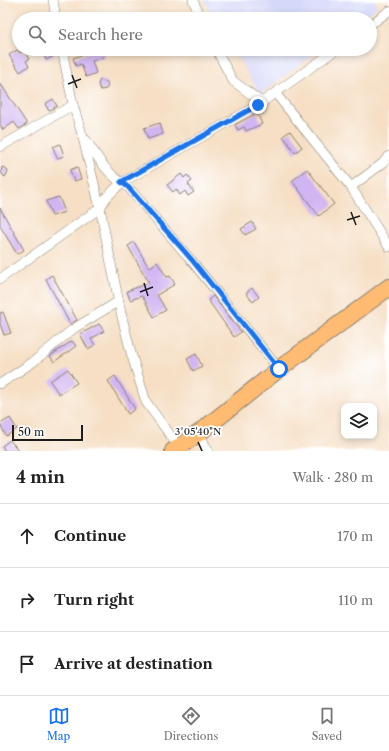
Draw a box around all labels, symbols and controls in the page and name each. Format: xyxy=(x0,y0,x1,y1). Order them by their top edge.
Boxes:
search box xyxy=(12,12,377,56)
icon: search xyxy=(26,23,48,45)
text: Search here xyxy=(58,25,143,44)
route end xyxy=(249,96,267,114)
route start xyxy=(270,360,288,378)
map controls xyxy=(341,403,377,439)
button: layers xyxy=(341,403,377,439)
scale bar xyxy=(12,423,83,442)
text: 50 m xyxy=(18,425,44,439)
text: 3°05'40"N xyxy=(175,425,221,438)
text: 4 min xyxy=(16,467,65,487)
text: Walk · 280 m xyxy=(292,469,373,485)
icon: ahead xyxy=(16,525,38,547)
text: Continue xyxy=(54,526,126,545)
text: 170 m xyxy=(337,528,373,544)
icon: right xyxy=(16,589,38,611)
text: Turn right xyxy=(54,590,134,609)
text: 110 m xyxy=(338,592,373,608)
icon: arrive xyxy=(16,653,38,675)
text: Arrive at destination xyxy=(54,654,213,673)
tab: Map xyxy=(47,705,70,743)
tab: Directions xyxy=(164,705,218,743)
tab: Saved xyxy=(312,705,342,743)

